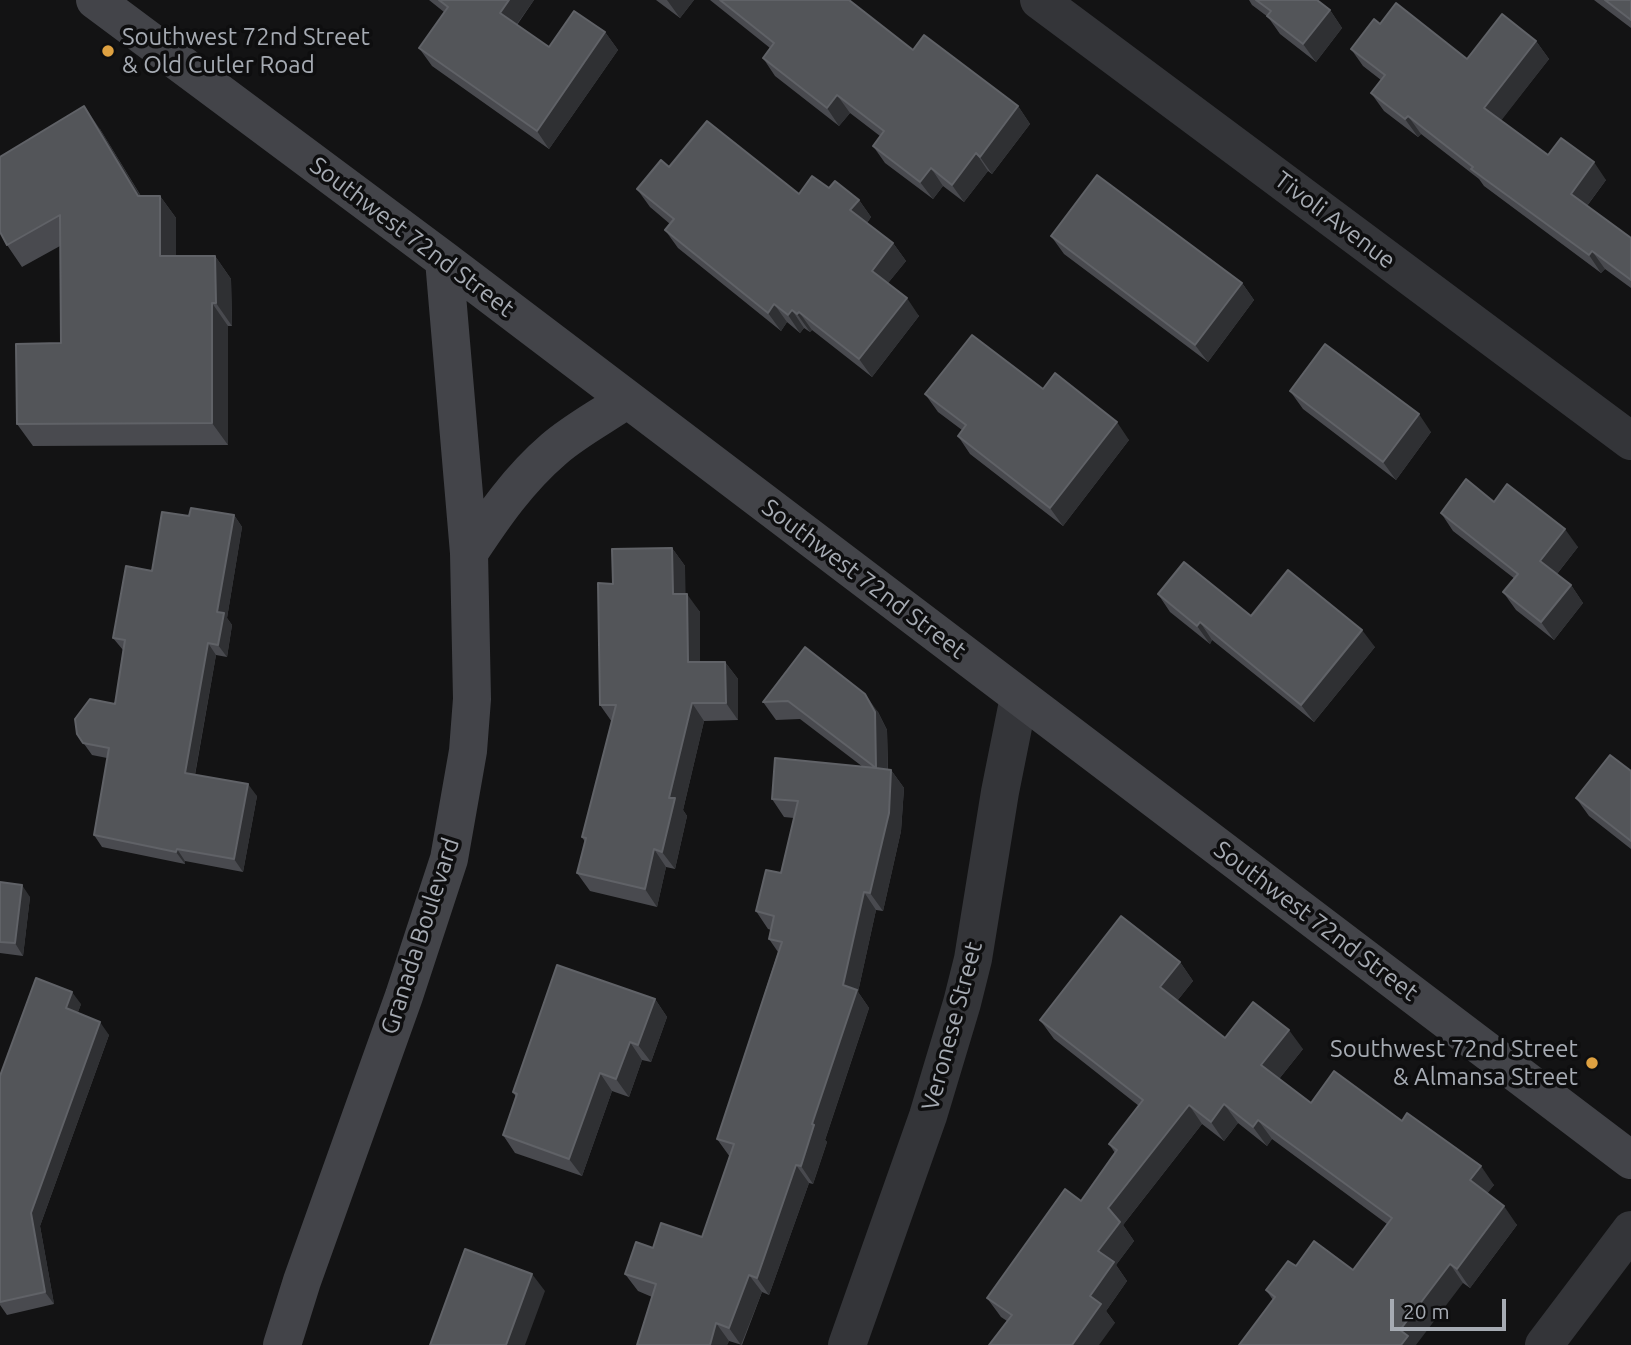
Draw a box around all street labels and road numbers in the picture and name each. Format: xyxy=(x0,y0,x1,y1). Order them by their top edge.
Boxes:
street label: Southwest 72nd Street xyxy=(304,151,520,323)
street label: Tivoli Avenue xyxy=(1269,165,1401,275)
street label: Southwest 72nd Street xyxy=(756,493,972,665)
street label: Granada Boulevard xyxy=(375,834,465,1038)
street label: Southwest 72nd Street xyxy=(1208,835,1424,1007)
street label: Veronese Street xyxy=(916,938,988,1114)

